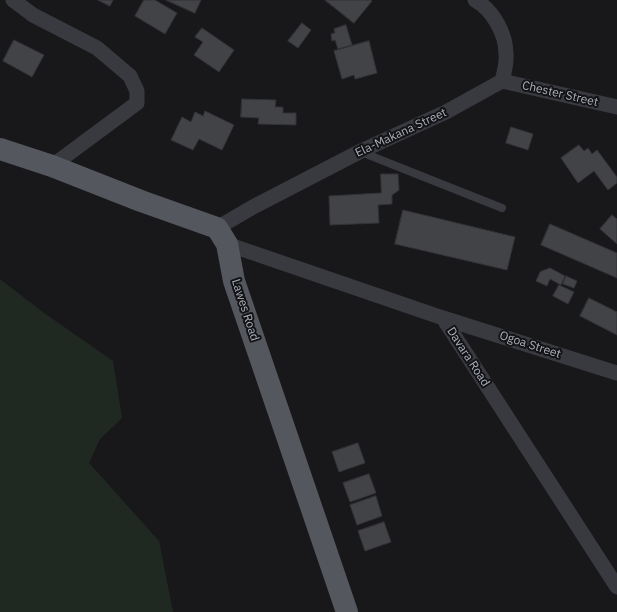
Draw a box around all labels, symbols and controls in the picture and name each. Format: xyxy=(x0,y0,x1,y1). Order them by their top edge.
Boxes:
street label: Chester Street xyxy=(521,78,599,110)
street label: Ela-Makana Street xyxy=(353,106,449,160)
street label: Lawes Road xyxy=(228,277,262,343)
street label: Davara Road xyxy=(444,325,492,389)
street label: Ogoa Street xyxy=(498,328,562,362)

